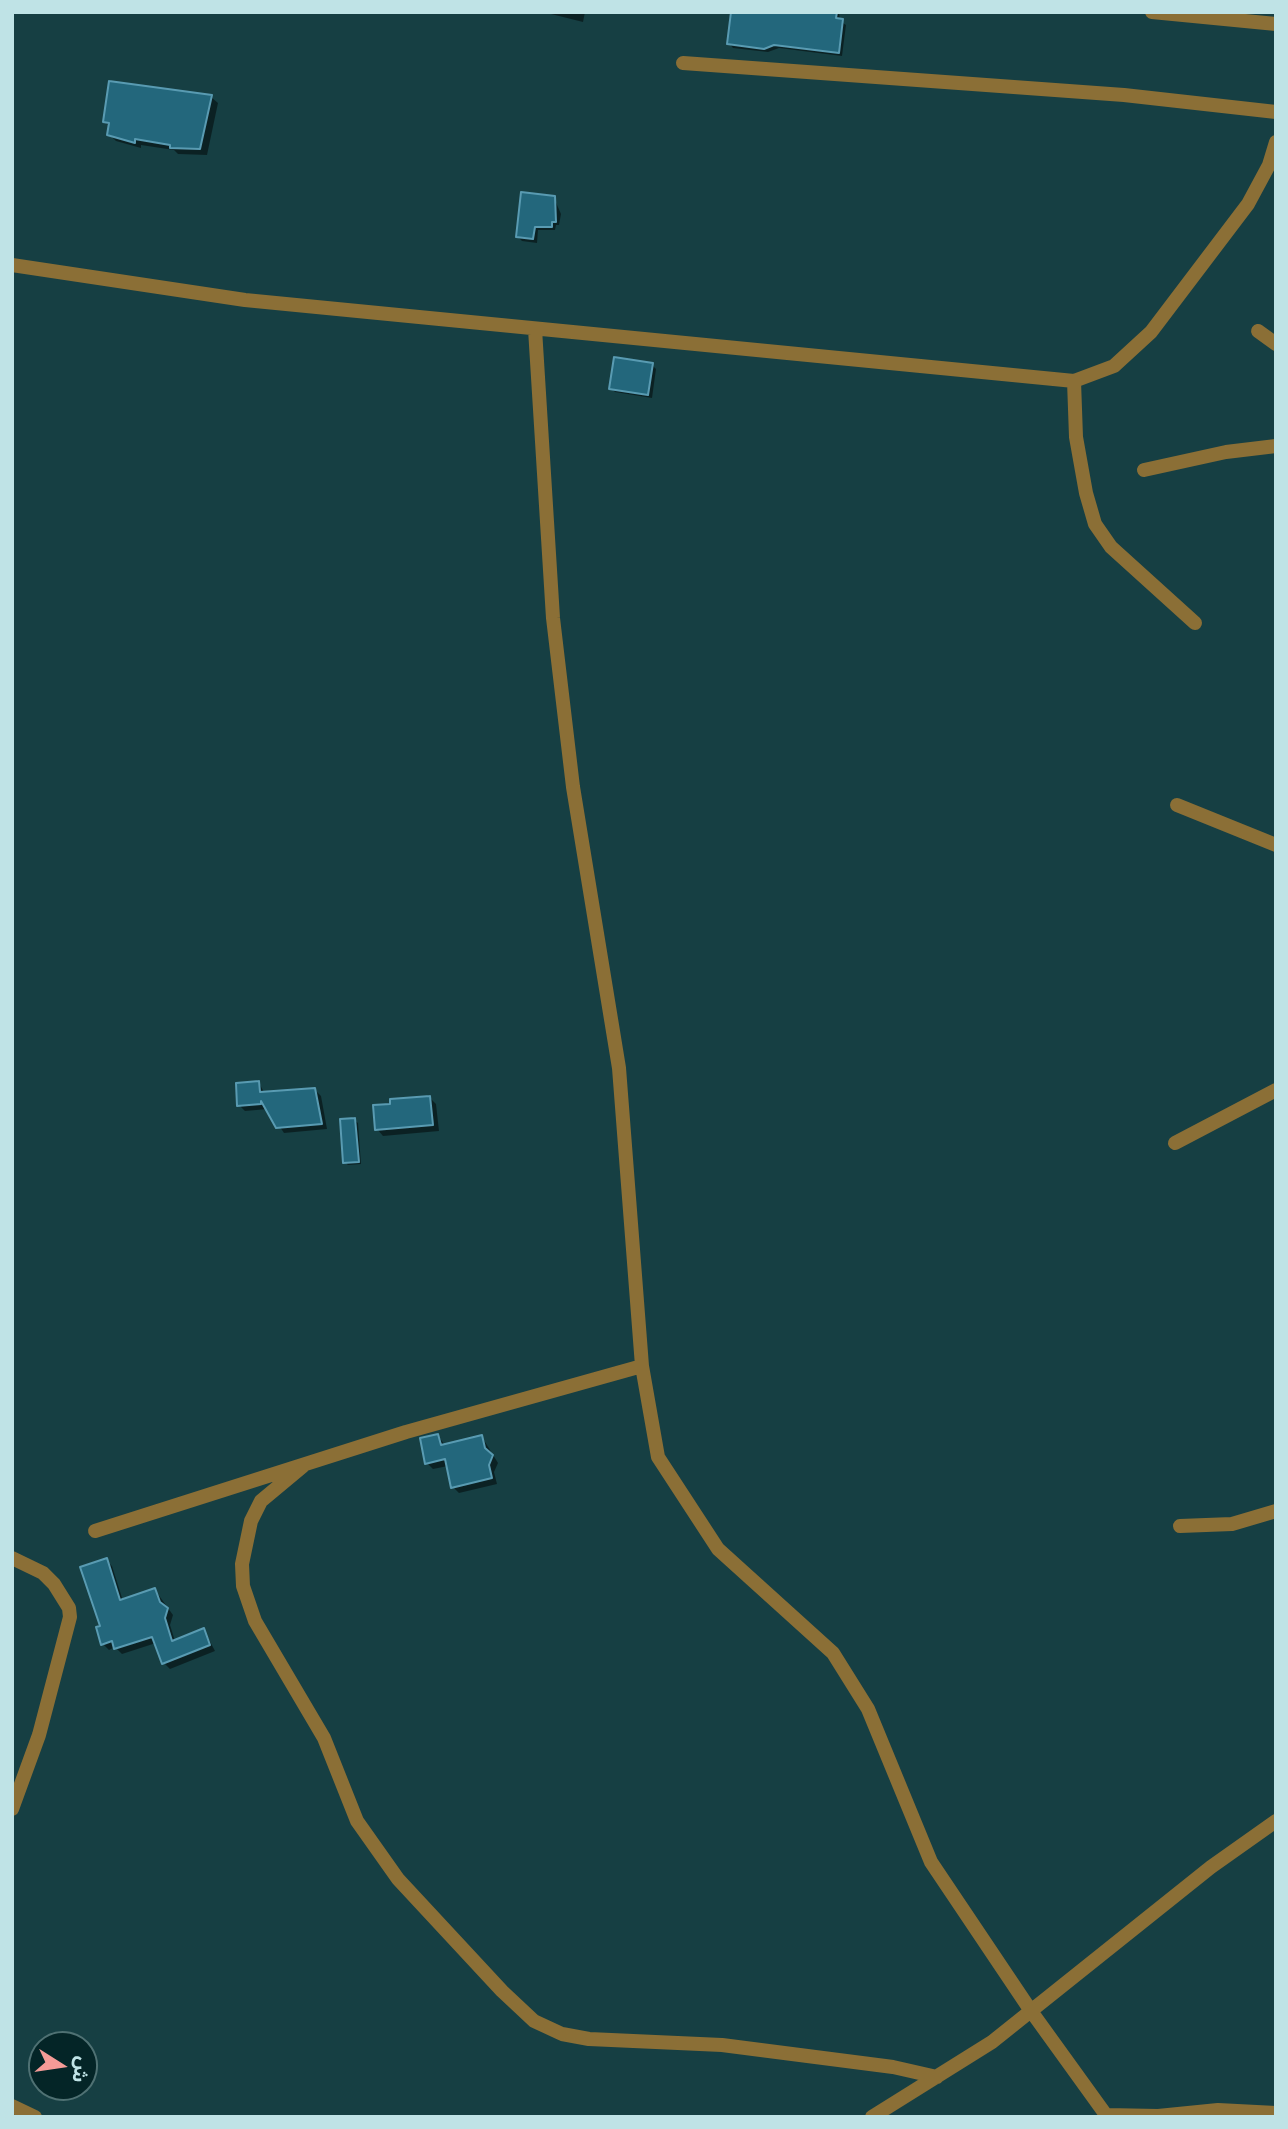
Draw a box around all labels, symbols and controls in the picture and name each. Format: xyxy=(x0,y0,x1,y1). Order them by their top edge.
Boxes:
north arrow xyxy=(28,2031,98,2101)
text: ش xyxy=(68,2055,95,2085)

